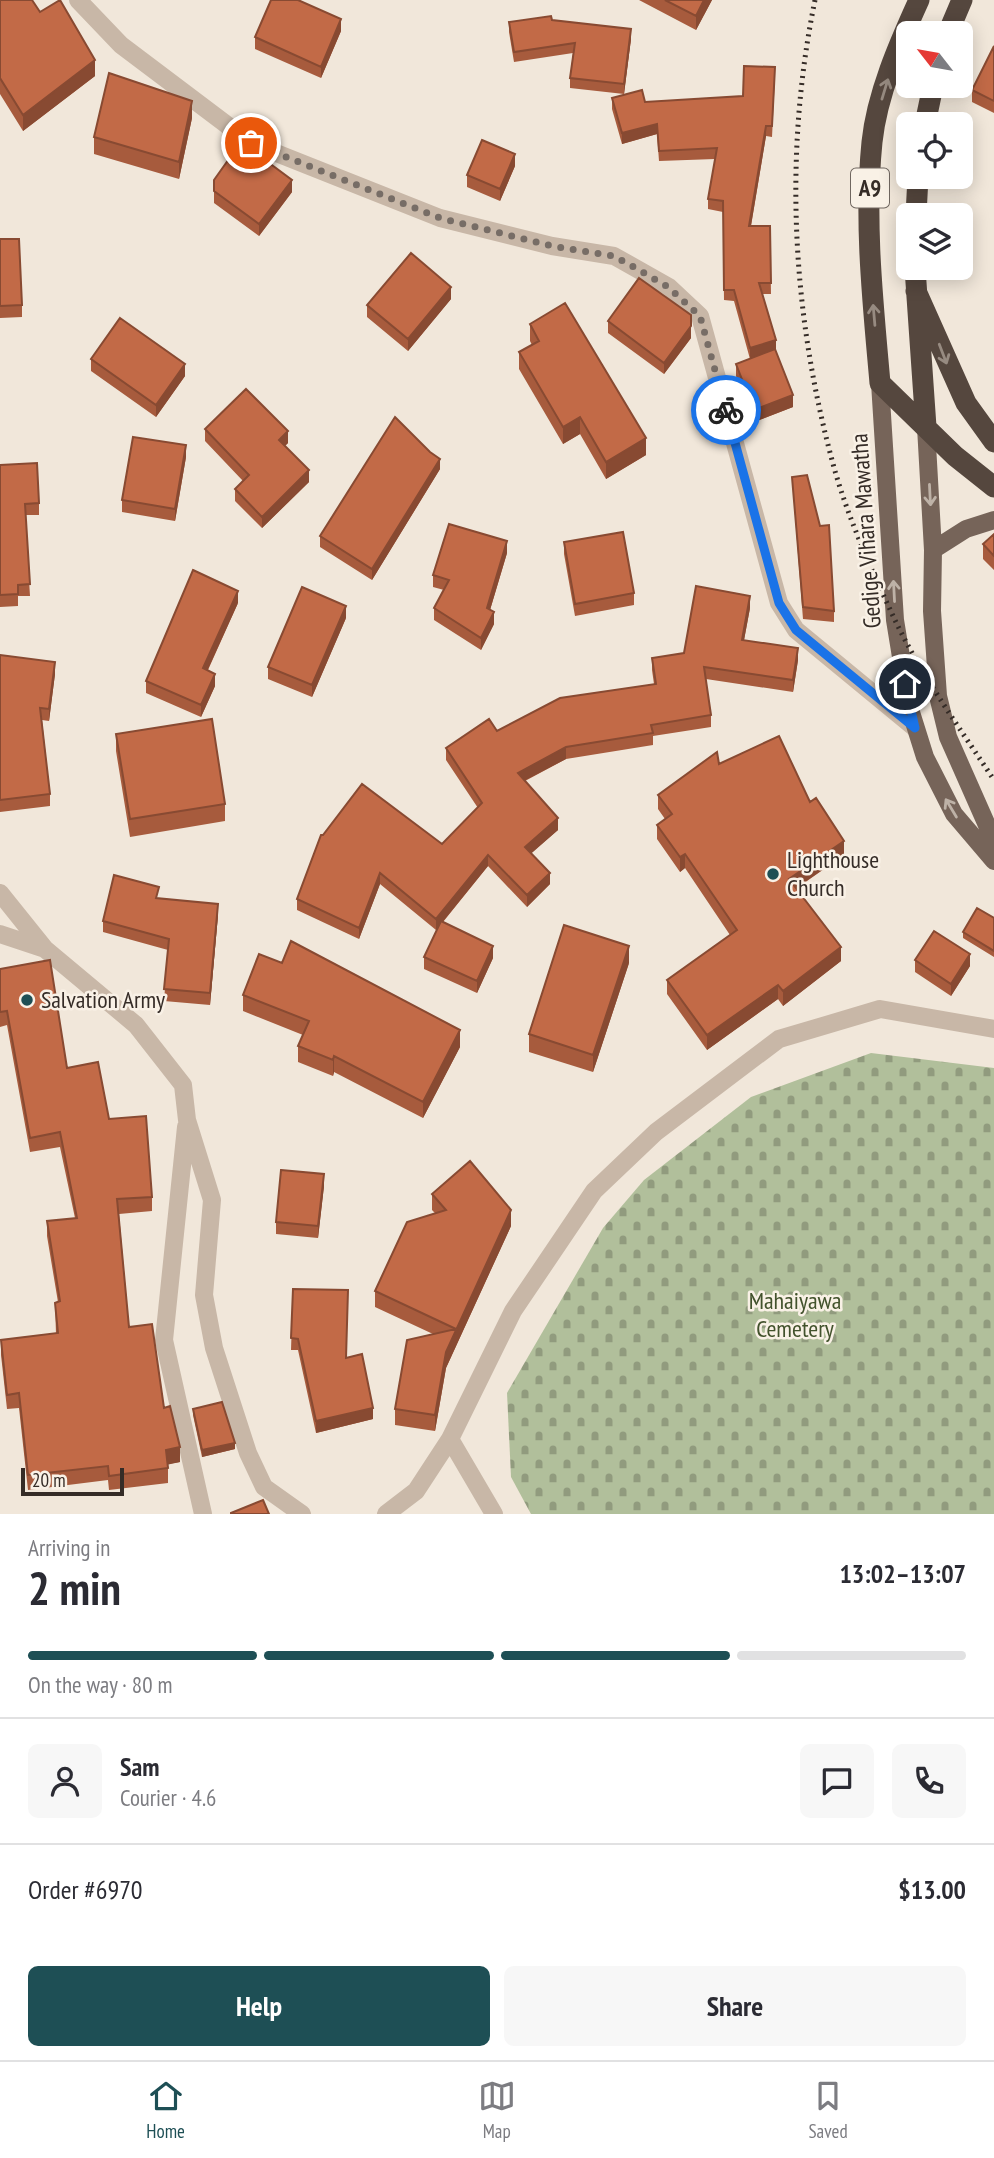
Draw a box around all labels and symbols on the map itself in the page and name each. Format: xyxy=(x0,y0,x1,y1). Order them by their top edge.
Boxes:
north arrow xyxy=(896,21,973,98)
one-way arrow xyxy=(880,78,893,100)
pin xyxy=(221,113,281,173)
road number: A9 xyxy=(851,168,889,208)
one-way arrow xyxy=(867,304,880,326)
one-way arrow xyxy=(938,342,950,364)
courier xyxy=(691,375,761,445)
street label: Gedige Vihara Mawatha xyxy=(843,433,888,630)
one-way arrow xyxy=(923,484,936,507)
one-way arrow xyxy=(887,580,900,603)
pin xyxy=(875,654,935,714)
one-way arrow xyxy=(944,799,958,819)
place label: Lighthouse Church xyxy=(787,844,879,903)
marker: Lighthouse Church xyxy=(765,866,781,882)
place label: Salvation Army xyxy=(41,984,165,1015)
marker: Salvation Army xyxy=(19,992,35,1008)
park label: Mahaiyawa Cemetery xyxy=(749,1285,841,1344)
scale bar xyxy=(21,1465,124,1497)

